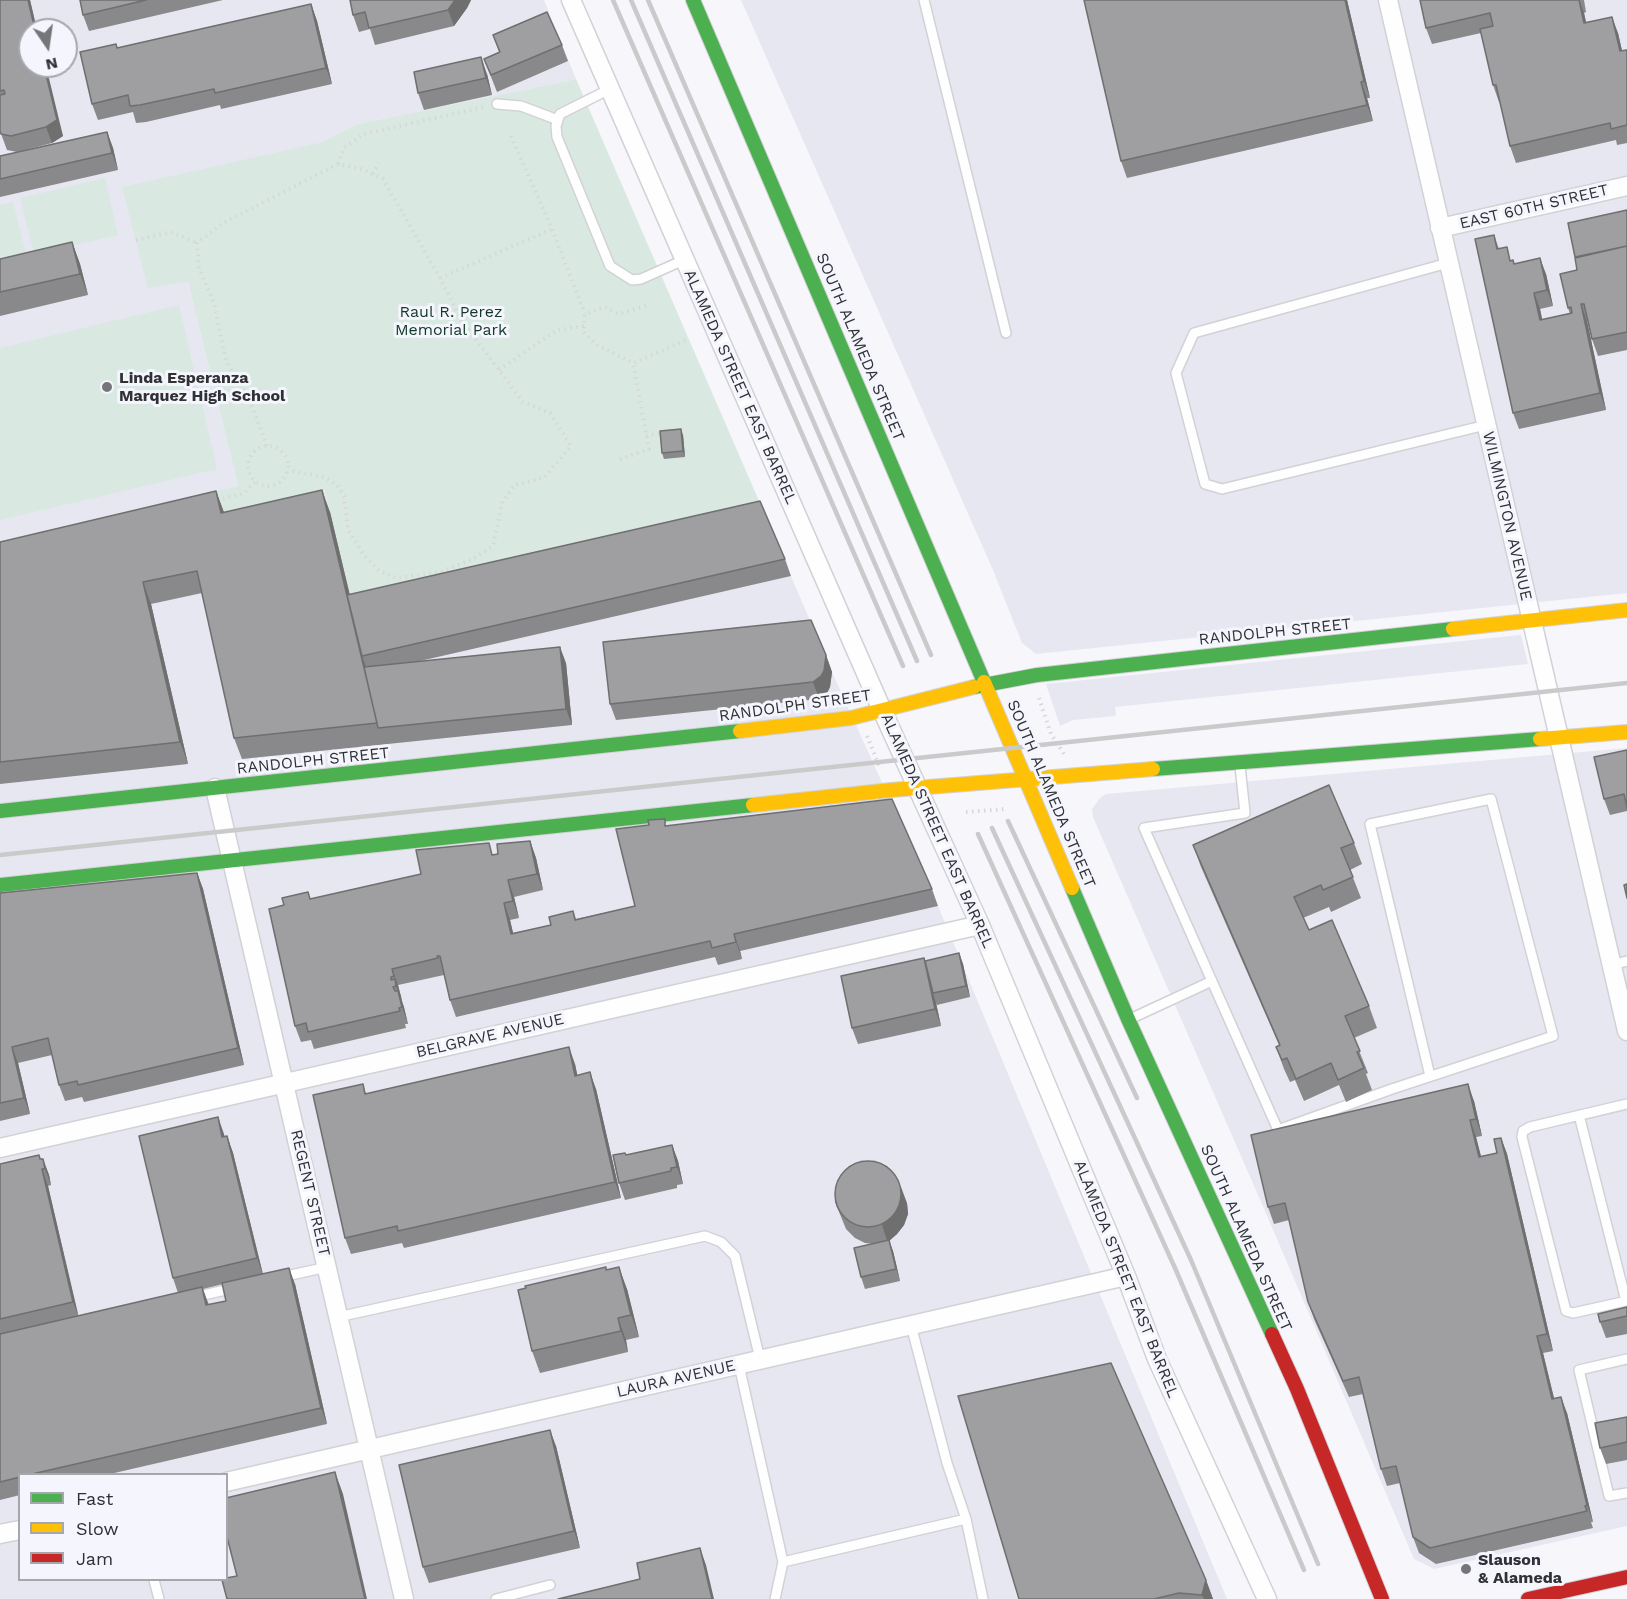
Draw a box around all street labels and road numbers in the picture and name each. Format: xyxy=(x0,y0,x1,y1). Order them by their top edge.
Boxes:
street label: EAST 60TH STREET xyxy=(1458,181,1610,233)
street label: SOUTH ALAMEDA STREET xyxy=(812,250,908,444)
street label: ALAMEDA STREET EAST BARREL xyxy=(679,267,801,507)
street label: WILMINGTON AVENUE xyxy=(1478,429,1536,603)
street label: RANDOLPH STREET xyxy=(1198,614,1352,650)
street label: RANDOLPH STREET xyxy=(718,686,872,726)
street label: SOUTH ALAMEDA STREET xyxy=(1003,697,1099,891)
street label: ALAMEDA STREET EAST BARREL xyxy=(876,711,998,951)
street label: RANDOLPH STREET xyxy=(236,743,390,779)
street label: BELGRAVE AVENUE xyxy=(414,1010,566,1062)
street label: REGENT STREET xyxy=(286,1128,334,1258)
street label: SOUTH ALAMEDA STREET xyxy=(1196,1142,1296,1334)
street label: ALAMEDA STREET EAST BARREL xyxy=(1069,1157,1183,1401)
street label: LAURA AVENUE xyxy=(615,1356,737,1402)

